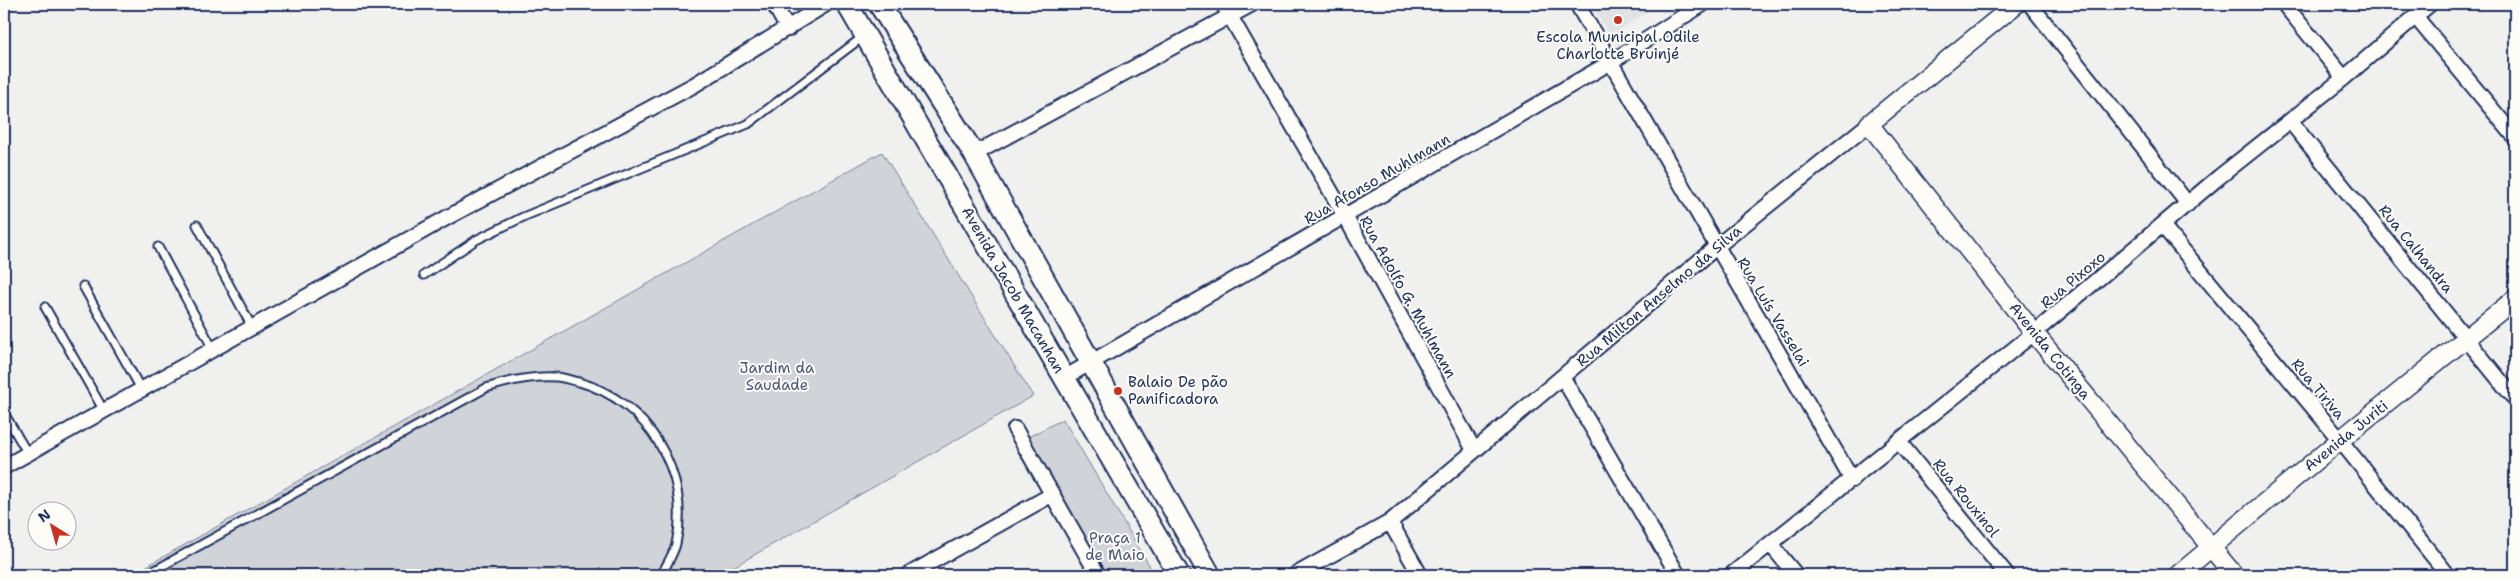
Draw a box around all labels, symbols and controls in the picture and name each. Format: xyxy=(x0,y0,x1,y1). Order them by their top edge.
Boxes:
marker: Escola Municipal Odile Charlotte Bruinjé xyxy=(1612,14,1624,26)
place label: Escola Municipal Odile Charlotte Bruinjé xyxy=(1536,27,1700,64)
street label: Rua Afonso Muhlmann xyxy=(1300,129,1454,229)
street label: Rua Calhandra xyxy=(2374,201,2458,298)
street label: Avenida Jacob Macanhan xyxy=(957,203,1069,377)
street label: Rua Adolfo G. Muhlmann xyxy=(1355,212,1461,382)
street label: Rua Milton Anselmo da Silva xyxy=(1572,220,1746,371)
street label: Rua Pixoxo xyxy=(2036,247,2110,313)
street label: Rua Luís Vasselai xyxy=(1732,254,1814,370)
street label: Avenida Cotinga xyxy=(2005,298,2096,404)
street label: Rua Tiriva xyxy=(2287,354,2350,424)
park label: Jardim da Saudade xyxy=(740,358,815,395)
place label: Balaio De pão Panificadora xyxy=(1128,372,1228,409)
marker: Balaio De pão Panificadora xyxy=(1112,385,1124,397)
street label: Avenida Juriti xyxy=(2300,396,2392,476)
street label: Rua Rouxinol xyxy=(1928,455,2004,542)
north arrow xyxy=(28,502,78,552)
text: N xyxy=(34,505,54,526)
park label: Praça 1 de Maio xyxy=(1085,528,1145,565)

